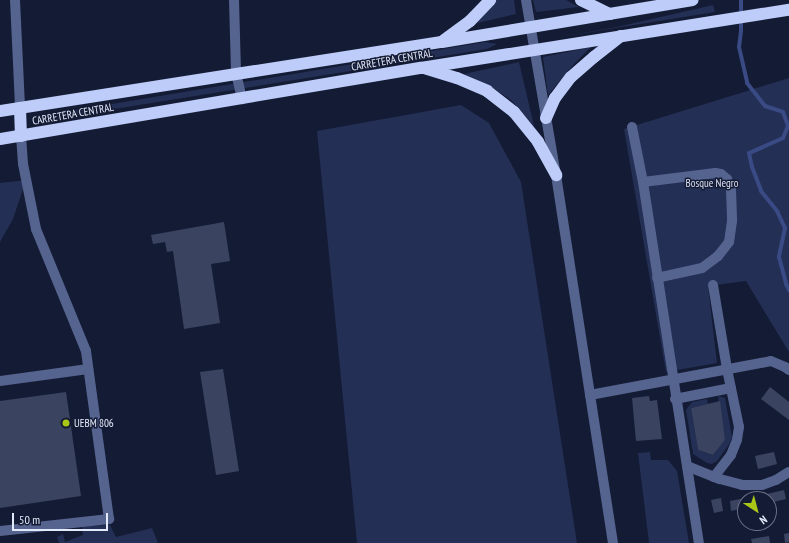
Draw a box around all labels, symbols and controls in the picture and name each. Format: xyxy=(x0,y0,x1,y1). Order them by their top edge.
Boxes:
street label: CARRETERA CENTRAL xyxy=(350,46,434,74)
street label: CARRETERA CENTRAL xyxy=(31,100,115,128)
park label: Bosque Negro xyxy=(686,176,738,190)
place label: UEBM 806 xyxy=(74,416,114,430)
marker: UEBM 806 xyxy=(61,418,71,428)
north arrow xyxy=(737,491,777,531)
scale bar xyxy=(14,505,110,531)
text: 50 m xyxy=(19,512,40,527)
text: N xyxy=(757,512,770,527)

